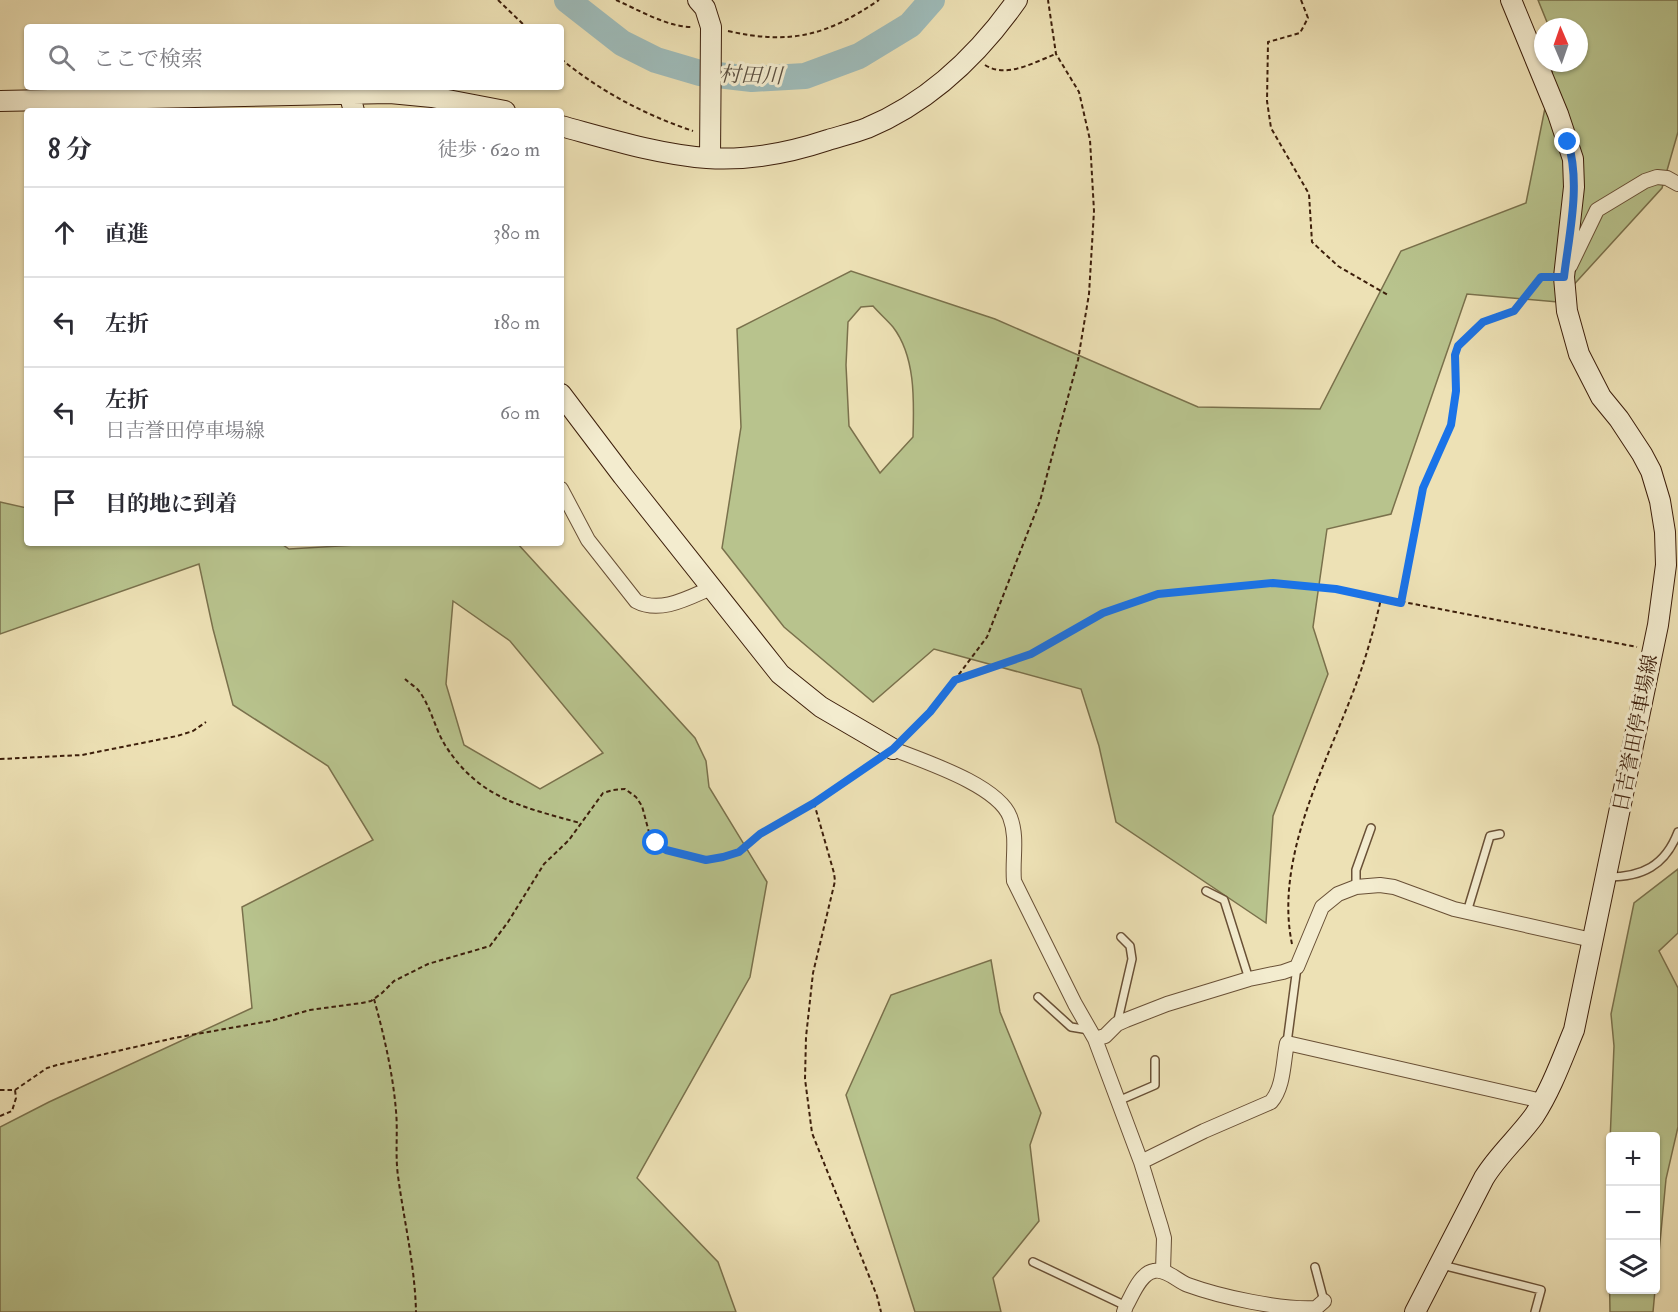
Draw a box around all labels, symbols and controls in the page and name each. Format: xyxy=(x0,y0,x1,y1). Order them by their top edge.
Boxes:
north arrow xyxy=(1534,18,1588,72)
search box xyxy=(24,24,564,90)
icon: search xyxy=(45,41,78,74)
text: ここで検索 xyxy=(93,45,203,73)
water label: 村田川 xyxy=(719,61,785,90)
route end xyxy=(1554,128,1580,154)
text: 8 分 xyxy=(48,134,92,166)
text: 徒歩 · 620 m xyxy=(437,137,540,162)
icon: ahead xyxy=(48,216,81,249)
text: 直進 xyxy=(105,220,149,248)
text: 380 m xyxy=(493,220,540,245)
icon: left xyxy=(48,306,81,339)
text: 左折 xyxy=(105,310,149,338)
text: 180 m xyxy=(493,310,540,335)
text: 左折 xyxy=(105,386,149,414)
icon: left xyxy=(48,396,81,429)
text: 60 m xyxy=(500,400,540,425)
text: 日吉誉田停車場線 xyxy=(105,418,265,443)
icon: arrive xyxy=(48,486,81,519)
text: 目的地に到着 xyxy=(105,490,237,518)
street label: 日吉誉田停車場線 xyxy=(1608,652,1663,814)
route start xyxy=(642,829,668,855)
map controls xyxy=(1606,1132,1660,1294)
button: + xyxy=(1606,1132,1660,1186)
button: − xyxy=(1606,1186,1660,1240)
button: layers xyxy=(1606,1240,1660,1294)

